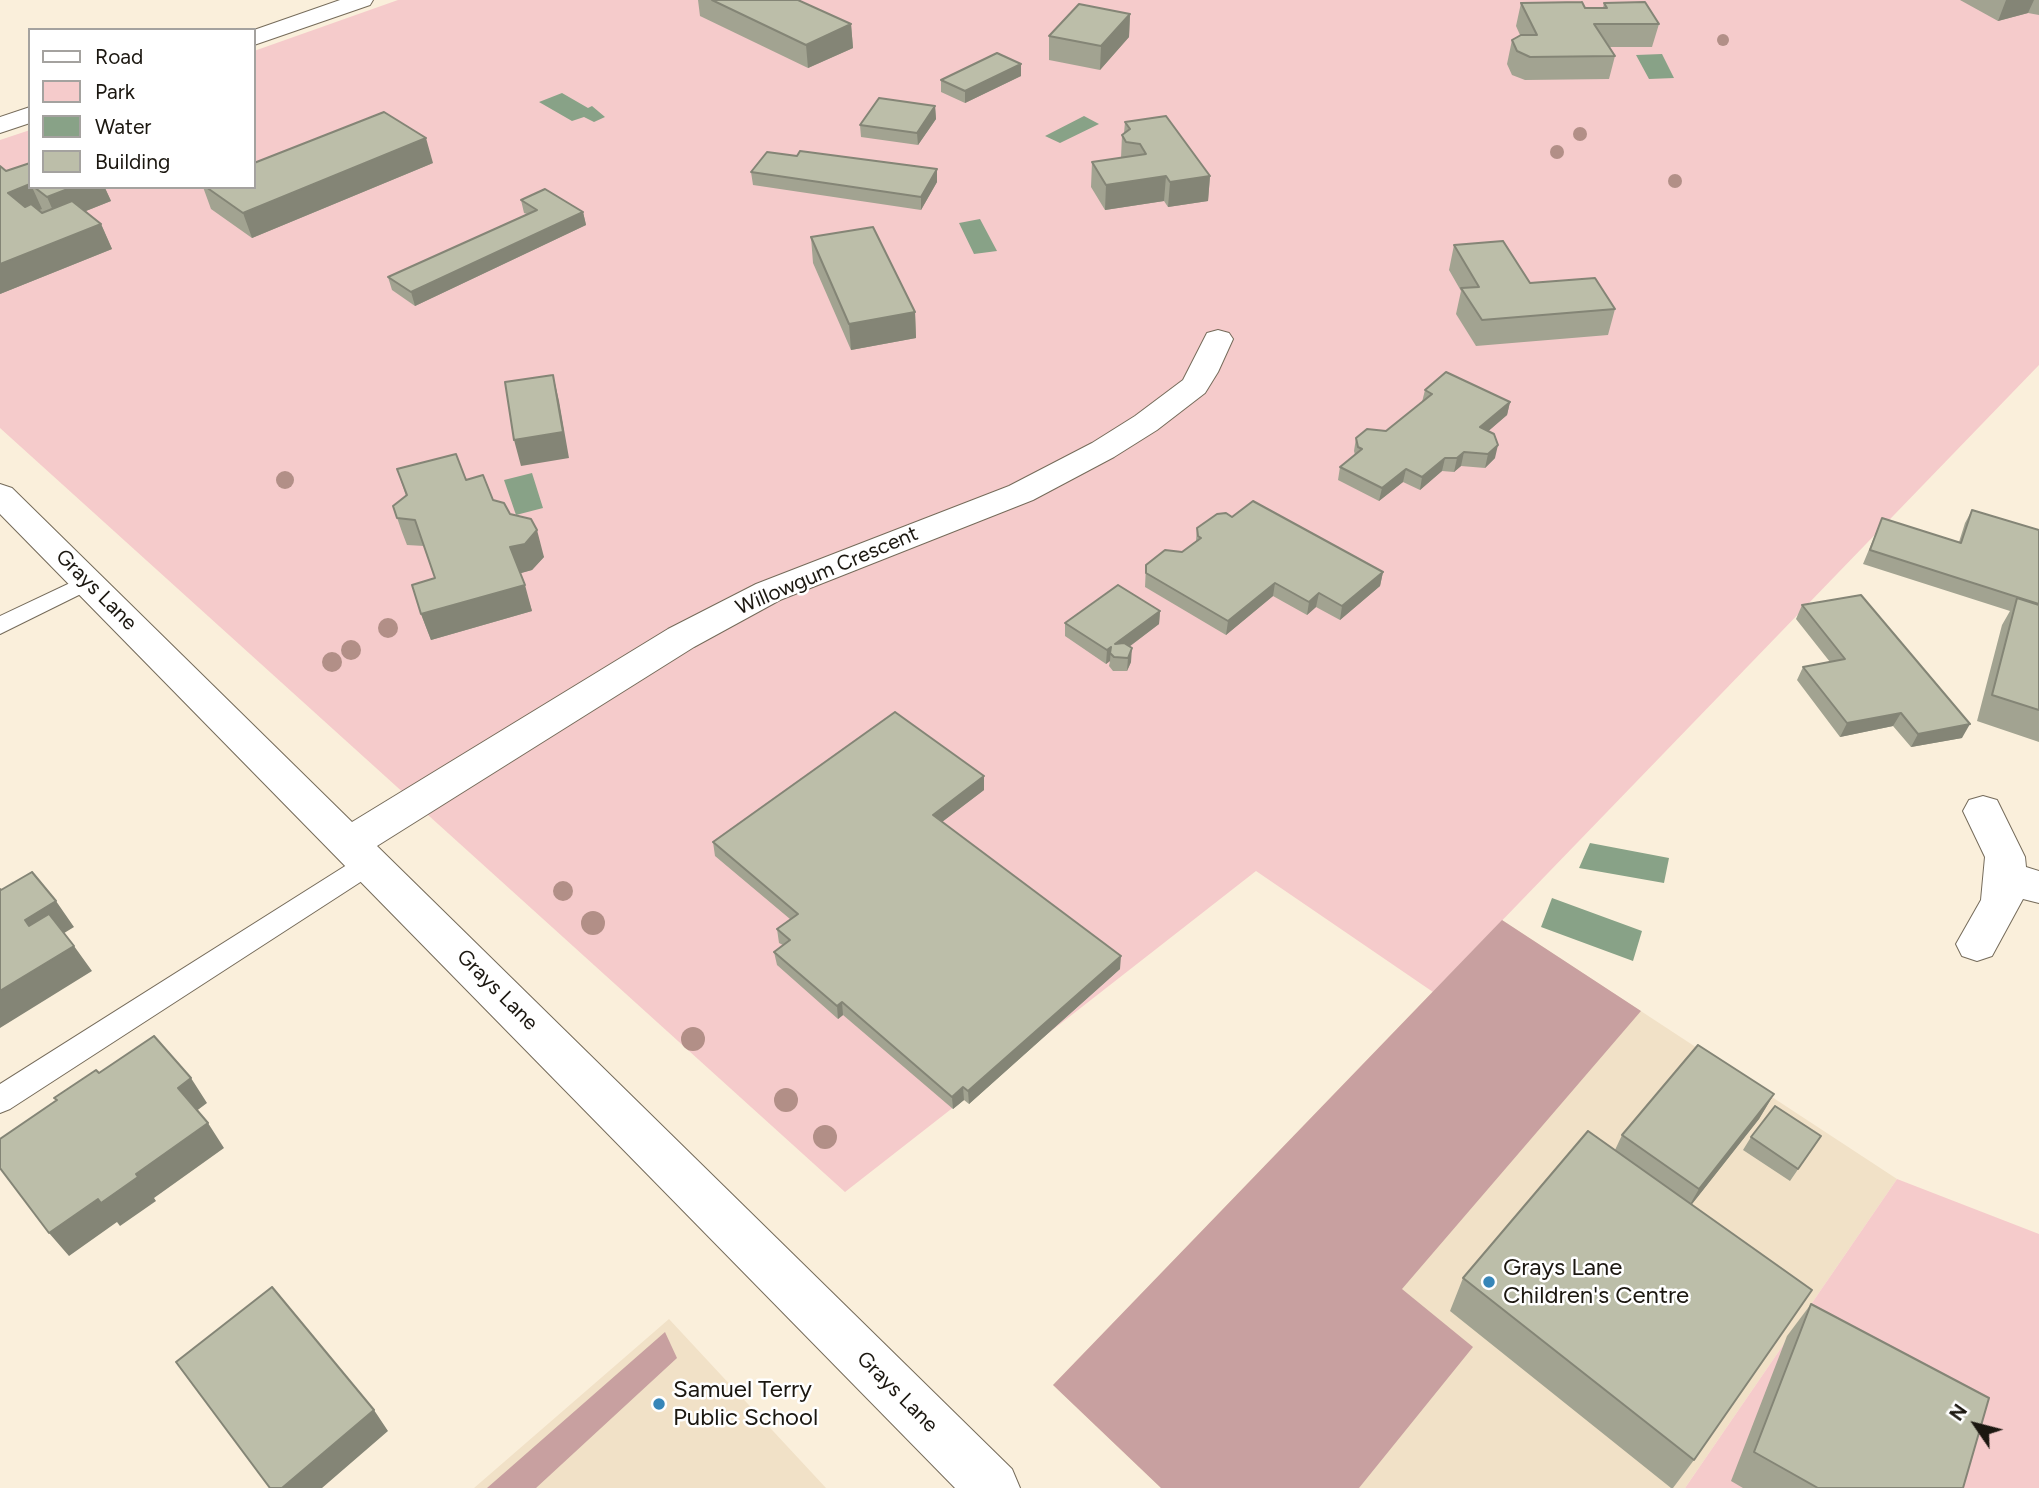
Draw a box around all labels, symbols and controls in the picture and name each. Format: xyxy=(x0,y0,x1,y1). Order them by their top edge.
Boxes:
legend xyxy=(28,28,256,189)
text: Road xyxy=(95,44,143,69)
text: Park xyxy=(95,79,135,104)
text: Water xyxy=(95,114,151,139)
text: Building xyxy=(95,149,170,174)
street label: Willowgum Crescent xyxy=(732,521,922,621)
street label: Grays Lane xyxy=(50,544,142,636)
street label: Grays Lane xyxy=(451,944,543,1036)
place label: Grays Lane Children's Centre xyxy=(1503,1254,1689,1310)
marker: Grays Lane Children's Centre xyxy=(1481,1274,1497,1290)
street label: Grays Lane xyxy=(851,1346,943,1438)
place label: Samuel Terry Public School xyxy=(673,1376,818,1432)
north arrow xyxy=(1941,1390,2011,1460)
marker: Samuel Terry Public School xyxy=(651,1396,667,1412)
text: N xyxy=(1945,1400,1972,1425)

